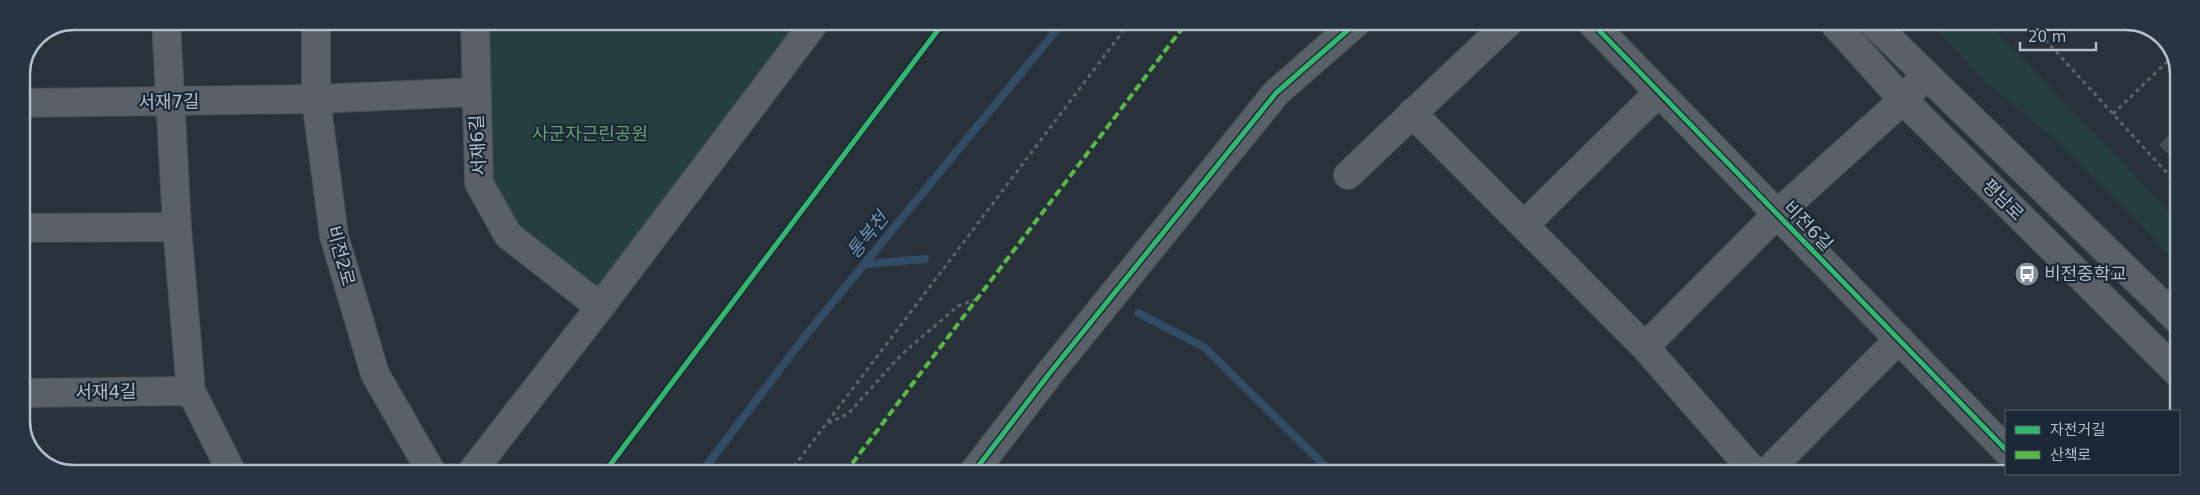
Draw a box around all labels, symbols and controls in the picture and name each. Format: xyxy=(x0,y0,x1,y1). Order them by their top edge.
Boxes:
scale bar xyxy=(2020,20,2096,52)
text: 20 m xyxy=(2028,28,2066,46)
street label: 서재7길 xyxy=(138,90,200,113)
street label: 서재6길 xyxy=(465,114,490,176)
park label: 사군자근린공원 xyxy=(532,123,648,144)
street label: 평남로 xyxy=(1978,175,2028,225)
street label: 비전6길 xyxy=(1780,196,1837,255)
water label: 통복천 xyxy=(842,207,893,262)
street label: 비전2로 xyxy=(323,224,360,288)
bus stop icon: 비전중학교 xyxy=(2014,261,2040,287)
place label: 비전중학교 xyxy=(2044,263,2127,284)
street label: 서재4길 xyxy=(75,380,137,403)
legend xyxy=(2005,410,2180,475)
text: 자전거길 xyxy=(2050,421,2105,439)
text: 산책로 xyxy=(2050,446,2091,464)

